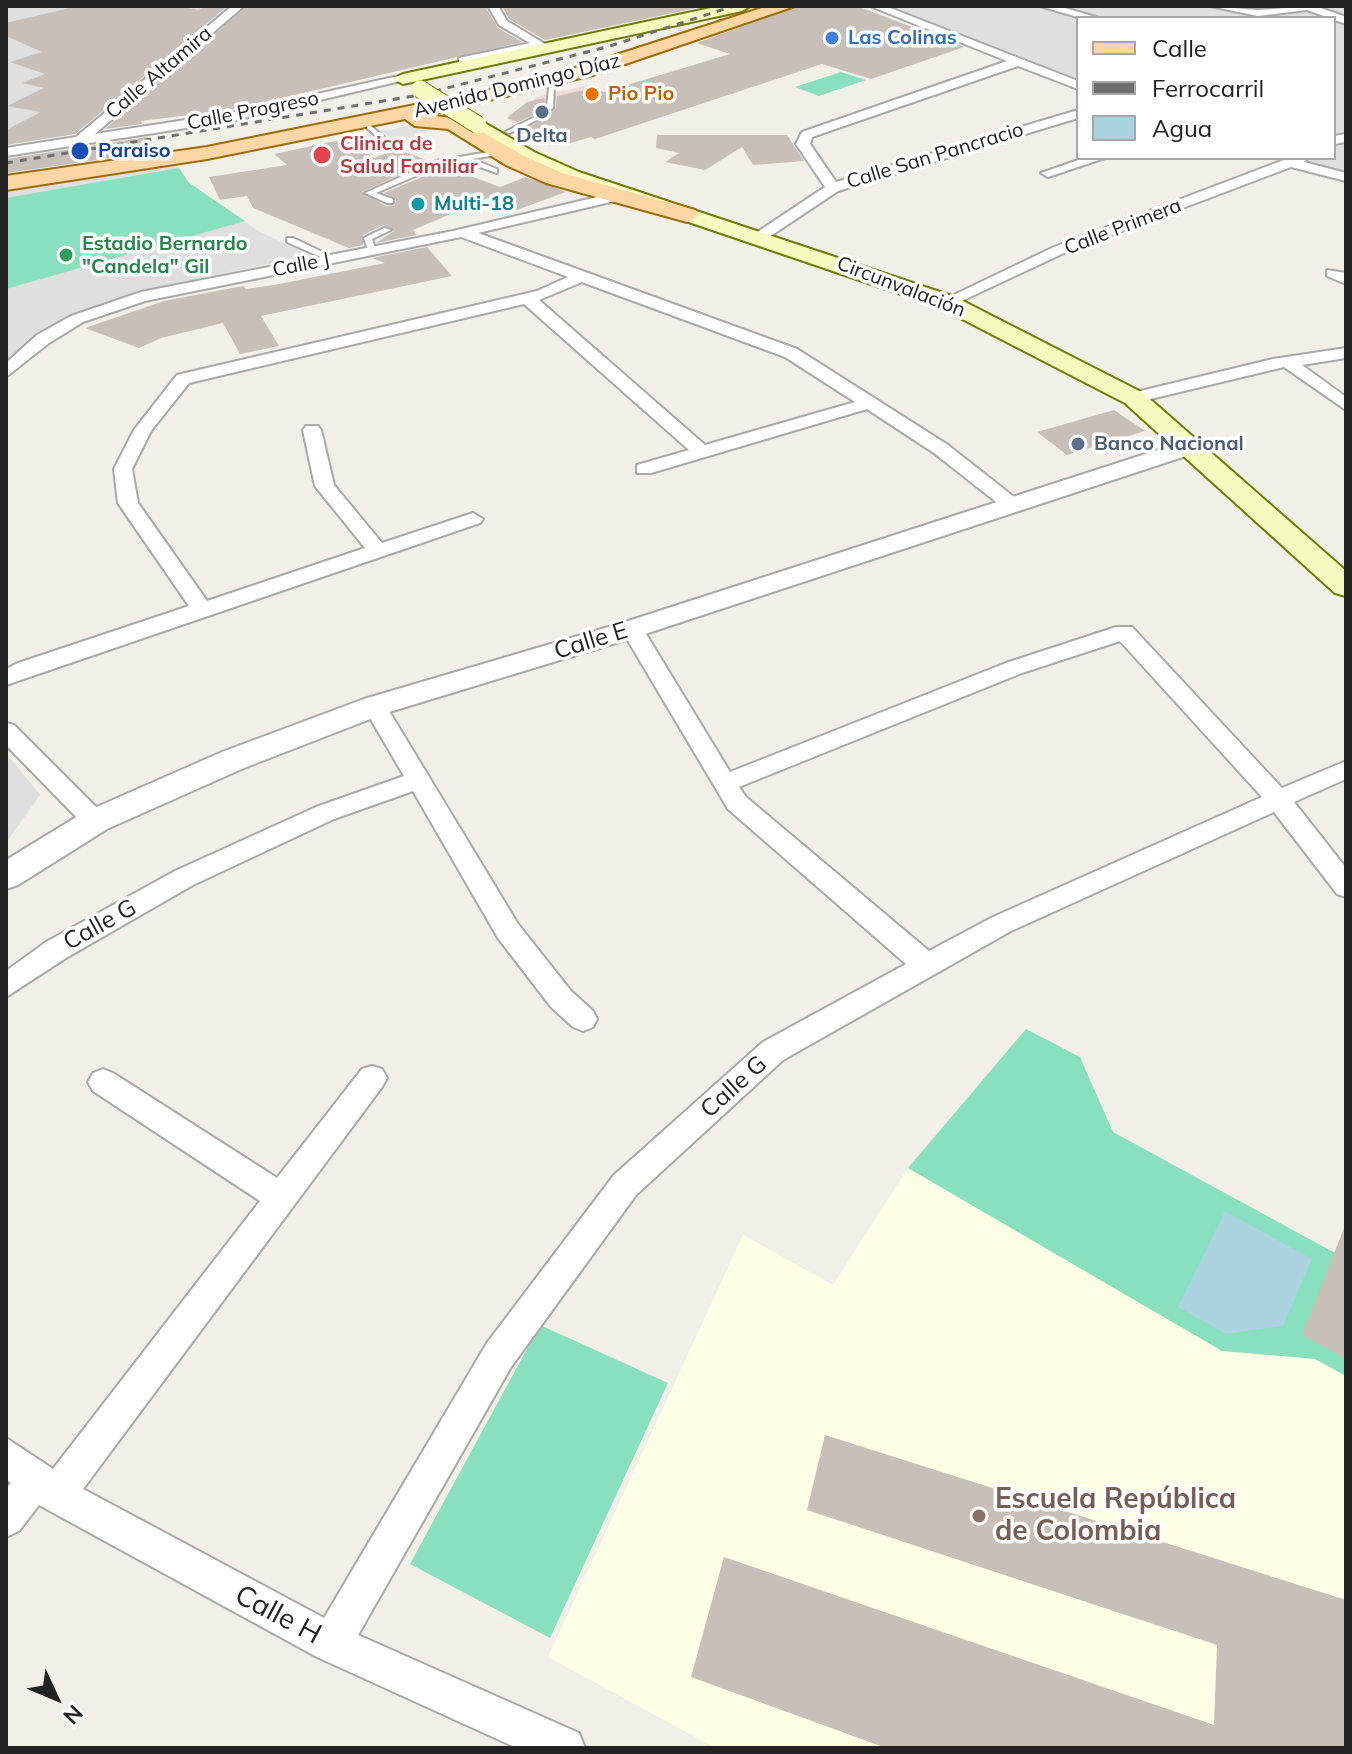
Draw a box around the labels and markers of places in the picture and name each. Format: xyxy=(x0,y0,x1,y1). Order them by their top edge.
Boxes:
place label: Las Colinas xyxy=(848,26,957,50)
marker: Las Colinas xyxy=(823,29,841,47)
place label: Pio Pio xyxy=(608,82,674,106)
marker: Pio Pio xyxy=(583,85,601,103)
marker: Delta xyxy=(533,103,551,121)
place label: Delta xyxy=(516,124,568,148)
place label: Clinica de Salud Familiar xyxy=(340,132,478,179)
place label: Paraiso xyxy=(98,139,170,163)
marker: Paraiso xyxy=(69,140,91,162)
marker: Clinica de Salud Familiar xyxy=(311,144,333,166)
place label: Multi-18 xyxy=(434,192,514,216)
marker: Multi-18 xyxy=(409,195,427,213)
place label: Estadio Bernardo "Candela" Gil xyxy=(82,232,248,279)
marker: Estadio Bernardo "Candela" Gil xyxy=(57,246,75,264)
place label: Banco Nacional xyxy=(1094,432,1244,456)
marker: Banco Nacional xyxy=(1069,435,1087,453)
place label: Escuela República de Colombia xyxy=(995,1483,1236,1549)
marker: Escuela República de Colombia xyxy=(970,1507,988,1525)

